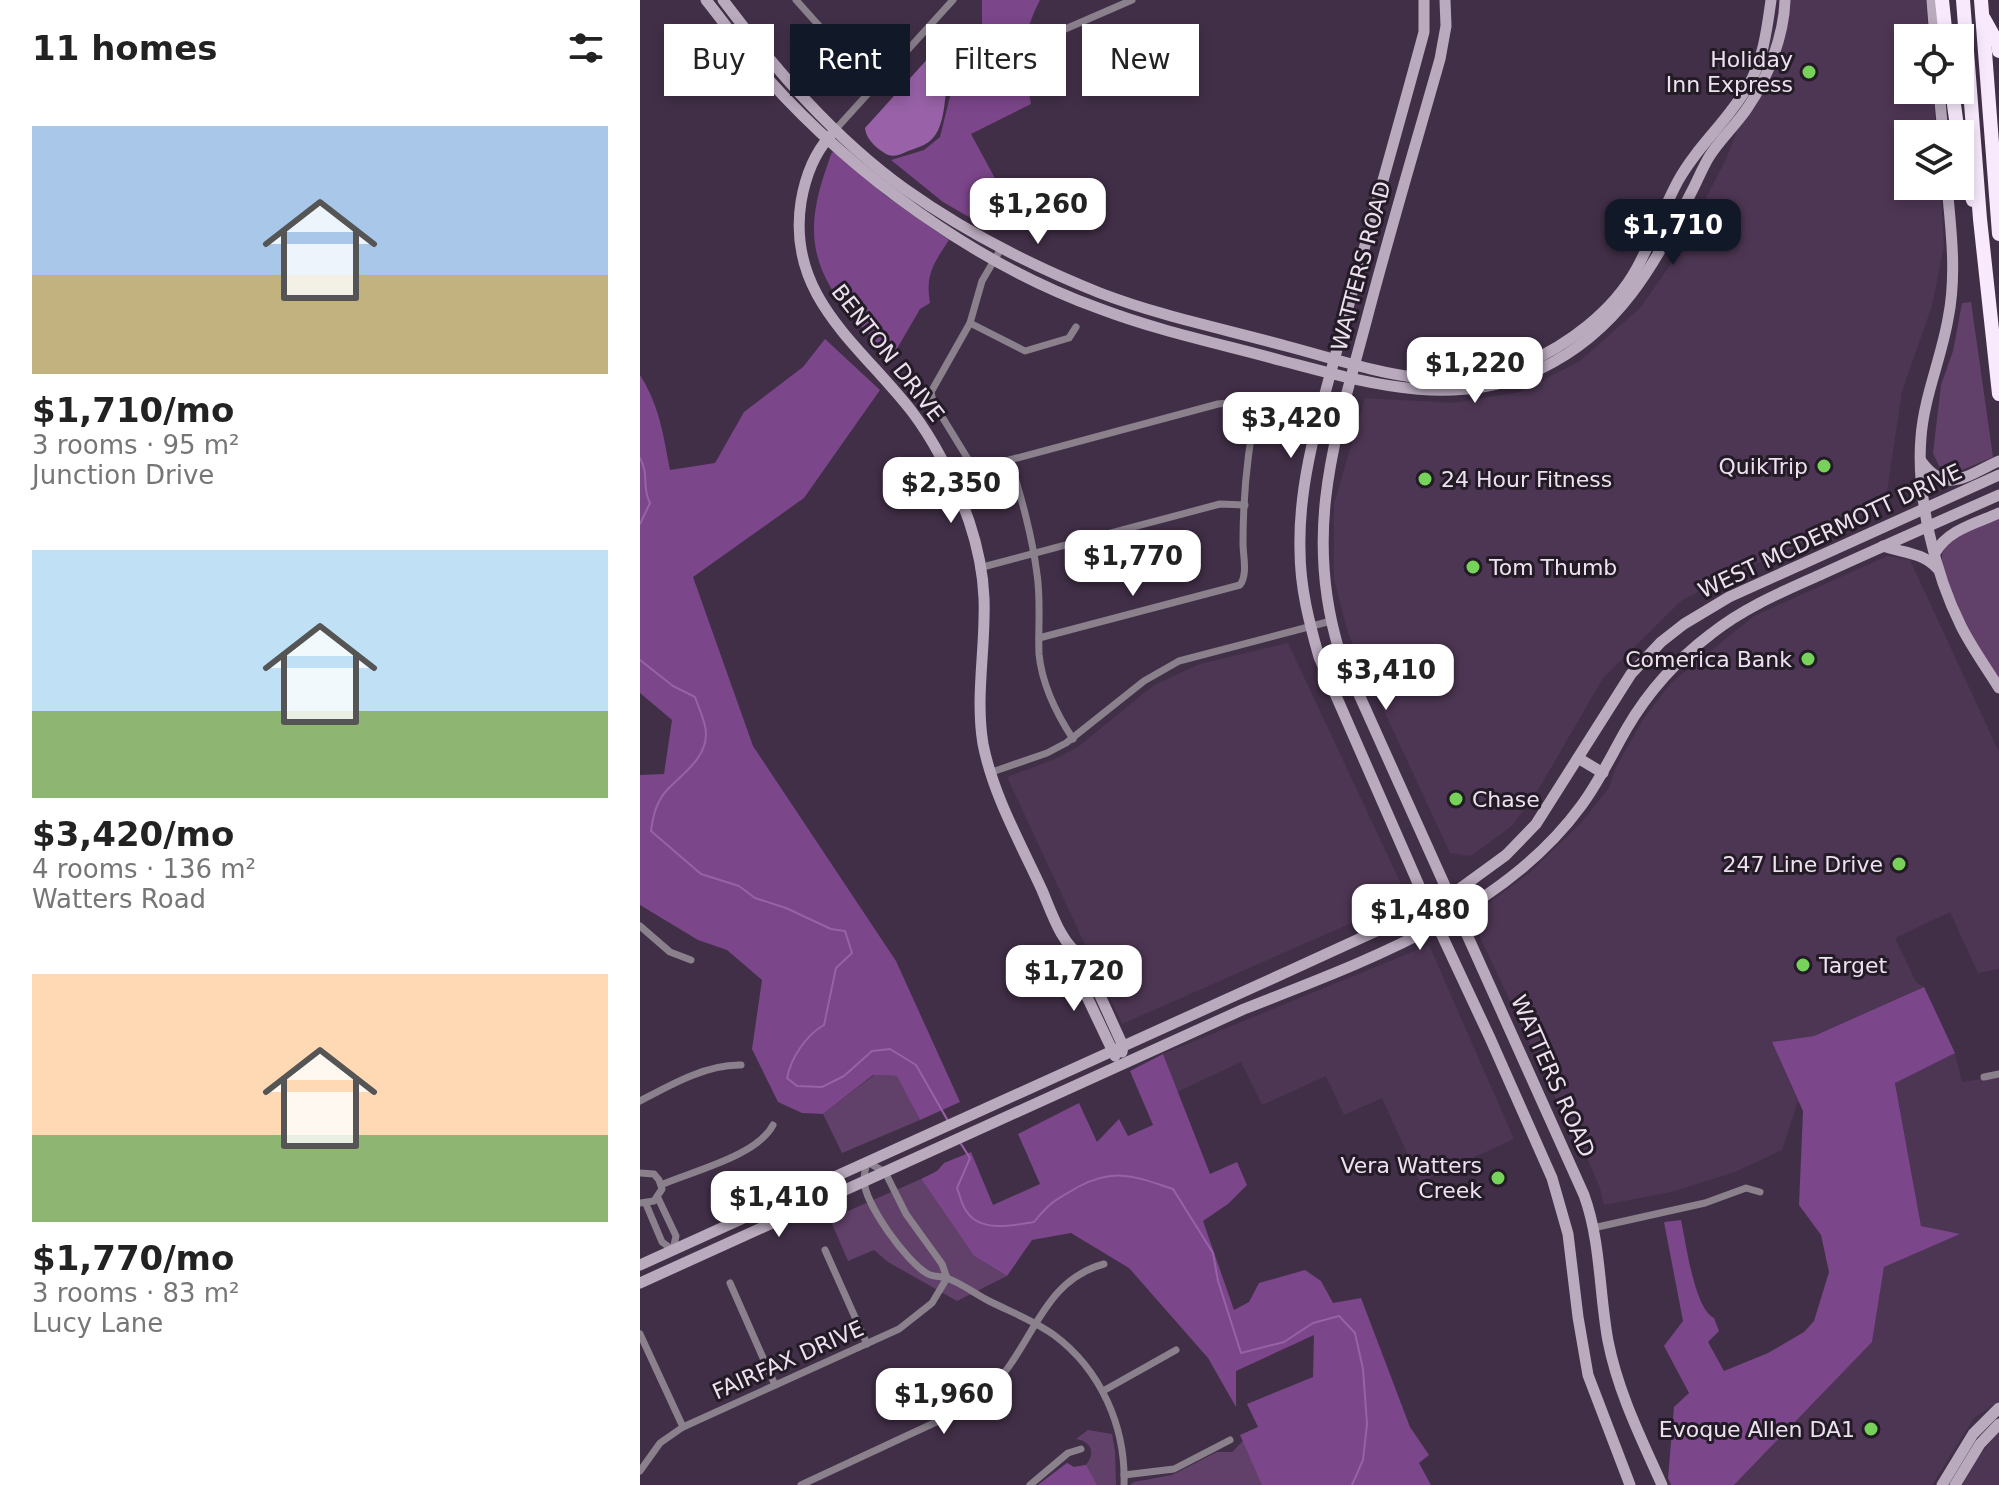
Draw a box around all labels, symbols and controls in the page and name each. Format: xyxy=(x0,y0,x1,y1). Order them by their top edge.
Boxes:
chip: Buy xyxy=(664,24,774,96)
chip: Rent xyxy=(790,24,910,96)
chip: Filters xyxy=(926,24,1066,96)
chip: New xyxy=(1082,24,1199,96)
map controls xyxy=(1894,24,1974,200)
button: locate xyxy=(1894,24,1974,104)
icon: filters xyxy=(564,26,608,70)
text: 11 homes xyxy=(32,28,217,68)
place label: Holiday Inn Express xyxy=(1666,47,1793,97)
marker: Holiday Inn Express xyxy=(1800,63,1818,81)
button: layers xyxy=(1894,120,1974,200)
icon: home xyxy=(248,178,392,322)
pin: $1,260 xyxy=(973,178,1103,246)
street label: WATTERS ROAD xyxy=(1326,178,1396,354)
text: $1,260 xyxy=(988,189,1088,219)
pin: $1,710 xyxy=(1608,199,1738,267)
text: $1,710 xyxy=(1623,210,1723,240)
street label: BENTON DRIVE xyxy=(827,279,949,427)
pin: $1,220 xyxy=(1410,337,1540,405)
text: $1,220 xyxy=(1425,348,1525,378)
text: $1,710/mo xyxy=(32,390,234,430)
pin: $3,420 xyxy=(1226,392,1356,460)
text: $3,420 xyxy=(1241,403,1341,433)
text: 3 rooms · 95 m² xyxy=(32,430,240,460)
place label: QuikTrip xyxy=(1719,454,1808,479)
pin: $2,350 xyxy=(886,457,1016,525)
marker: QuikTrip xyxy=(1815,457,1833,475)
street label: WEST MCDERMOTT DRIVE xyxy=(1694,459,1966,603)
text: Junction Drive xyxy=(32,460,214,490)
place label: 24 Hour Fitness xyxy=(1441,467,1612,492)
text: $2,350 xyxy=(901,468,1001,498)
marker: 24 Hour Fitness xyxy=(1416,470,1434,488)
pin: $1,770 xyxy=(1068,530,1198,598)
text: $1,770 xyxy=(1083,541,1183,571)
place label: Tom Thumb xyxy=(1488,555,1617,580)
marker: Tom Thumb xyxy=(1464,558,1482,576)
icon: home xyxy=(248,602,392,746)
pin: $3,410 xyxy=(1321,644,1451,712)
place label: Comerica Bank xyxy=(1625,647,1792,672)
marker: Comerica Bank xyxy=(1799,650,1817,668)
text: $3,410 xyxy=(1336,655,1436,685)
place label: Chase xyxy=(1472,787,1540,812)
marker: Chase xyxy=(1447,790,1465,808)
text: $3,420/mo xyxy=(32,814,234,854)
place label: 247 Line Drive xyxy=(1723,852,1883,877)
text: 4 rooms · 136 m² xyxy=(32,854,256,884)
marker: 247 Line Drive xyxy=(1890,855,1908,873)
text: Watters Road xyxy=(32,884,206,914)
pin: $1,480 xyxy=(1355,884,1485,952)
text: $1,480 xyxy=(1370,895,1470,925)
pin: $1,720 xyxy=(1009,945,1139,1013)
place label: Target xyxy=(1818,953,1887,978)
text: $1,720 xyxy=(1024,956,1124,986)
marker: Target xyxy=(1794,956,1812,974)
street label: WATTERS ROAD xyxy=(1506,991,1600,1161)
icon: home xyxy=(248,1026,392,1170)
place label: Vera Watters Creek xyxy=(1340,1153,1482,1203)
marker: Vera Watters Creek xyxy=(1489,1169,1507,1187)
pin: $1,410 xyxy=(714,1171,844,1239)
text: $1,410 xyxy=(729,1182,829,1212)
text: $1,770/mo xyxy=(32,1238,234,1278)
text: 3 rooms · 83 m² xyxy=(32,1278,240,1308)
text: Lucy Lane xyxy=(32,1308,163,1338)
street label: FAIRFAX DRIVE xyxy=(709,1315,867,1405)
pin: $1,960 xyxy=(879,1368,1009,1436)
text: $1,960 xyxy=(894,1379,994,1409)
place label: Evoque Allen DA1 xyxy=(1659,1417,1855,1442)
marker: Evoque Allen DA1 xyxy=(1862,1420,1880,1438)

